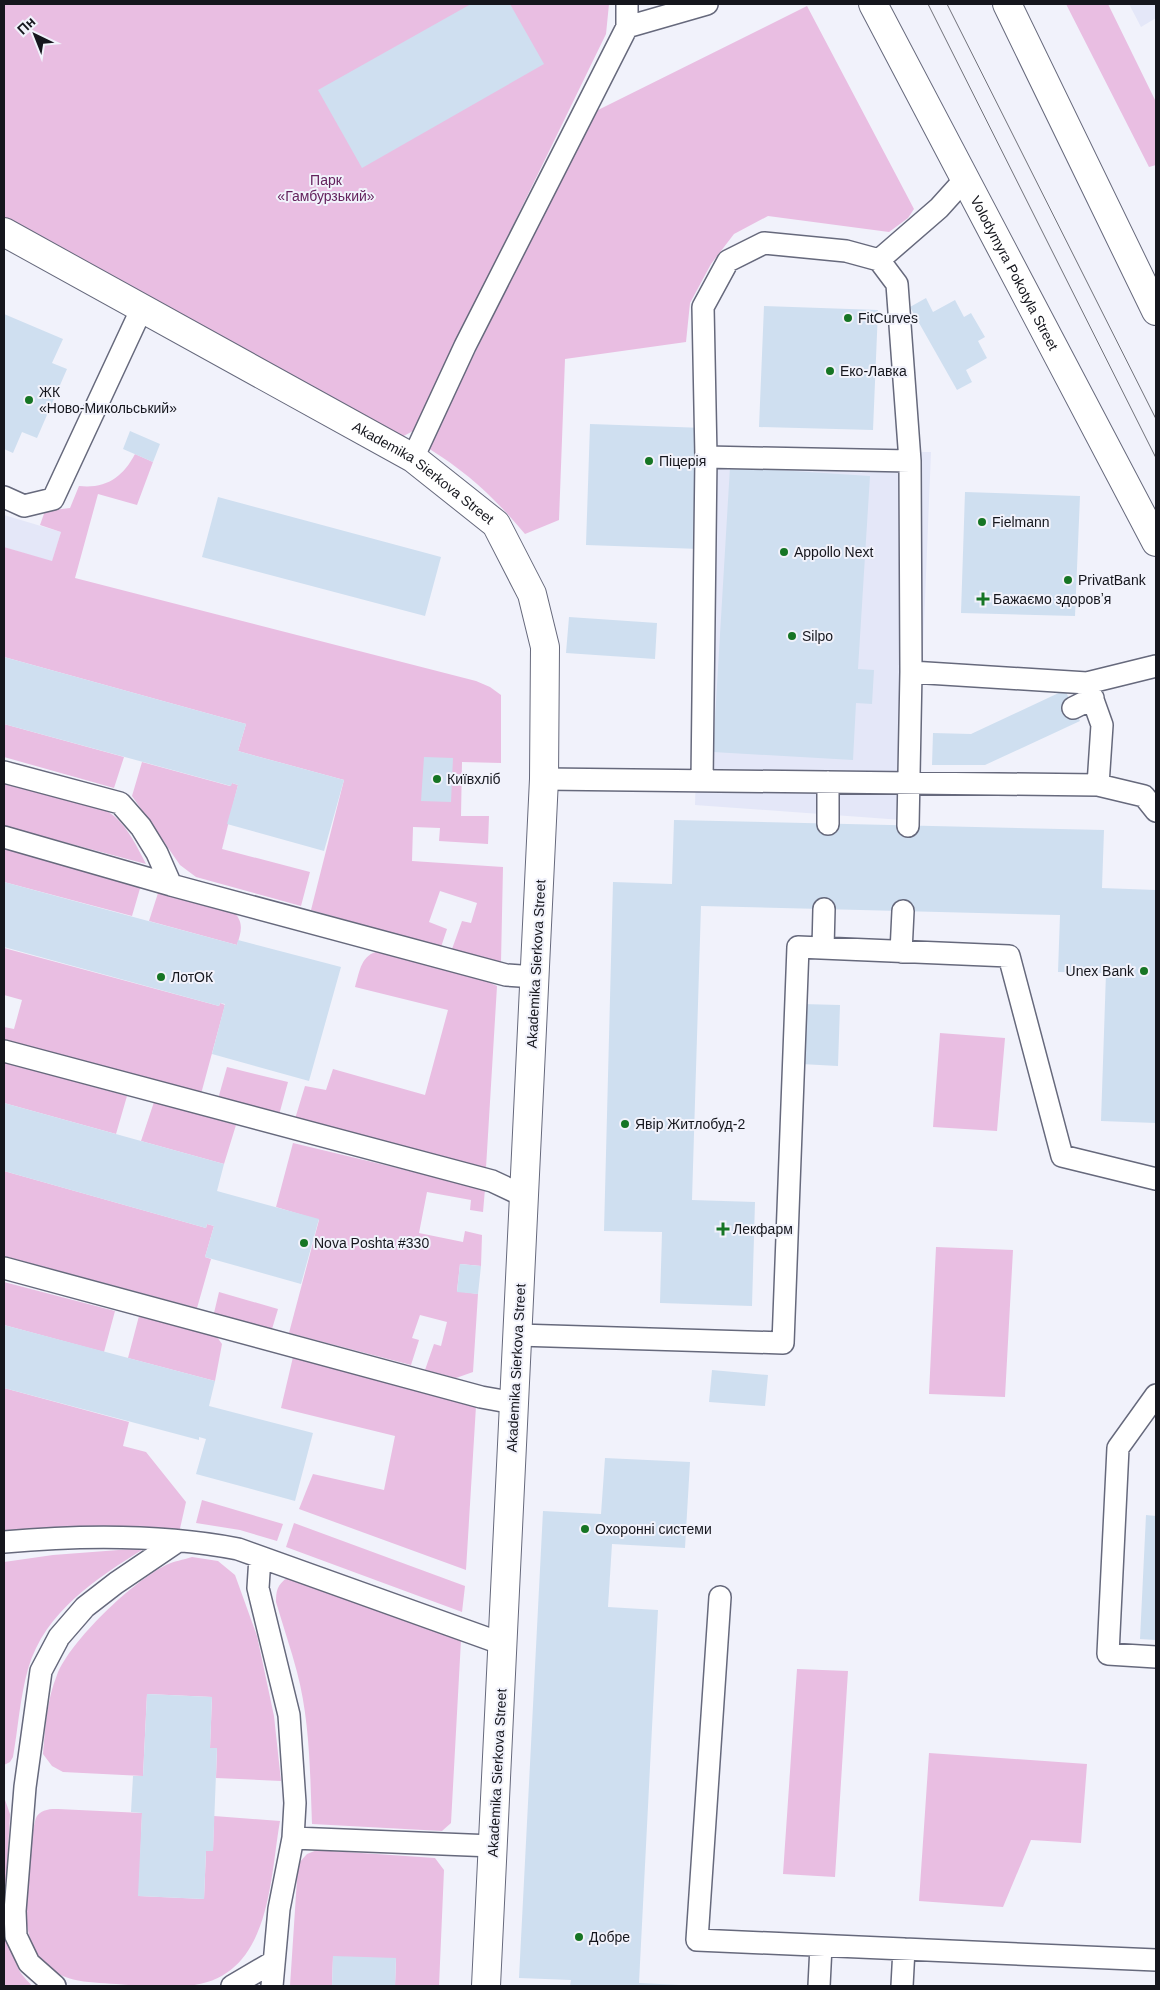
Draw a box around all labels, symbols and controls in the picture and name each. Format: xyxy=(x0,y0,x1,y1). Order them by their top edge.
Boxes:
north arrow xyxy=(10,10,60,60)
text: Пн xyxy=(14,13,38,38)
park label: Парк «Гамбурзький» xyxy=(277,172,375,204)
street label: Volodymyra Pokotyla Street xyxy=(967,193,1062,353)
place label: FitCurves xyxy=(858,310,918,326)
marker: FitCurves xyxy=(842,312,854,324)
place label: Еко-Лавка xyxy=(840,363,907,379)
marker: Еко-Лавка xyxy=(824,365,836,377)
place label: ЖК «Ново-Микольський» xyxy=(39,384,177,416)
marker: ЖК «Ново-Микольський» xyxy=(23,394,35,406)
street label: Akademika Sierkova Street xyxy=(350,418,497,527)
place label: Піцерія xyxy=(659,453,706,469)
marker: Піцерія xyxy=(643,455,655,467)
place label: Fielmann xyxy=(992,514,1050,530)
marker: Fielmann xyxy=(976,516,988,528)
place label: Appollo Next xyxy=(794,544,873,560)
marker: Appollo Next xyxy=(778,546,790,558)
place label: PrivatBank xyxy=(1078,572,1147,588)
marker: PrivatBank xyxy=(1062,574,1074,586)
place label: Бажаємо здоровʼя xyxy=(993,591,1111,607)
marker: Бажаємо здоровʼя xyxy=(977,593,989,605)
place label: Silpo xyxy=(802,628,833,644)
marker: Silpo xyxy=(786,630,798,642)
place label: Київхліб xyxy=(447,771,501,787)
marker: Київхліб xyxy=(431,773,443,785)
street label: Akademika Sierkova Street xyxy=(524,879,548,1049)
place label: Unex Bank xyxy=(1066,963,1135,979)
marker: Unex Bank xyxy=(1138,965,1150,977)
place label: ЛотОК xyxy=(171,969,214,985)
marker: ЛотОК xyxy=(155,971,167,983)
place label: Явір Житлобуд-2 xyxy=(635,1116,745,1132)
marker: Явір Житлобуд-2 xyxy=(619,1118,631,1130)
place label: Лекфарм xyxy=(733,1221,793,1237)
marker: Лекфарм xyxy=(717,1223,729,1235)
place label: Nova Poshta #330 xyxy=(314,1235,429,1251)
marker: Nova Poshta #330 xyxy=(298,1237,310,1249)
street label: Akademika Sierkova Street xyxy=(504,1283,528,1453)
place label: Охоронні системи xyxy=(595,1521,712,1537)
marker: Охоронні системи xyxy=(579,1523,591,1535)
street label: Akademika Sierkova Street xyxy=(485,1688,509,1858)
place label: Добре xyxy=(589,1929,630,1945)
marker: Добре xyxy=(573,1931,585,1943)

